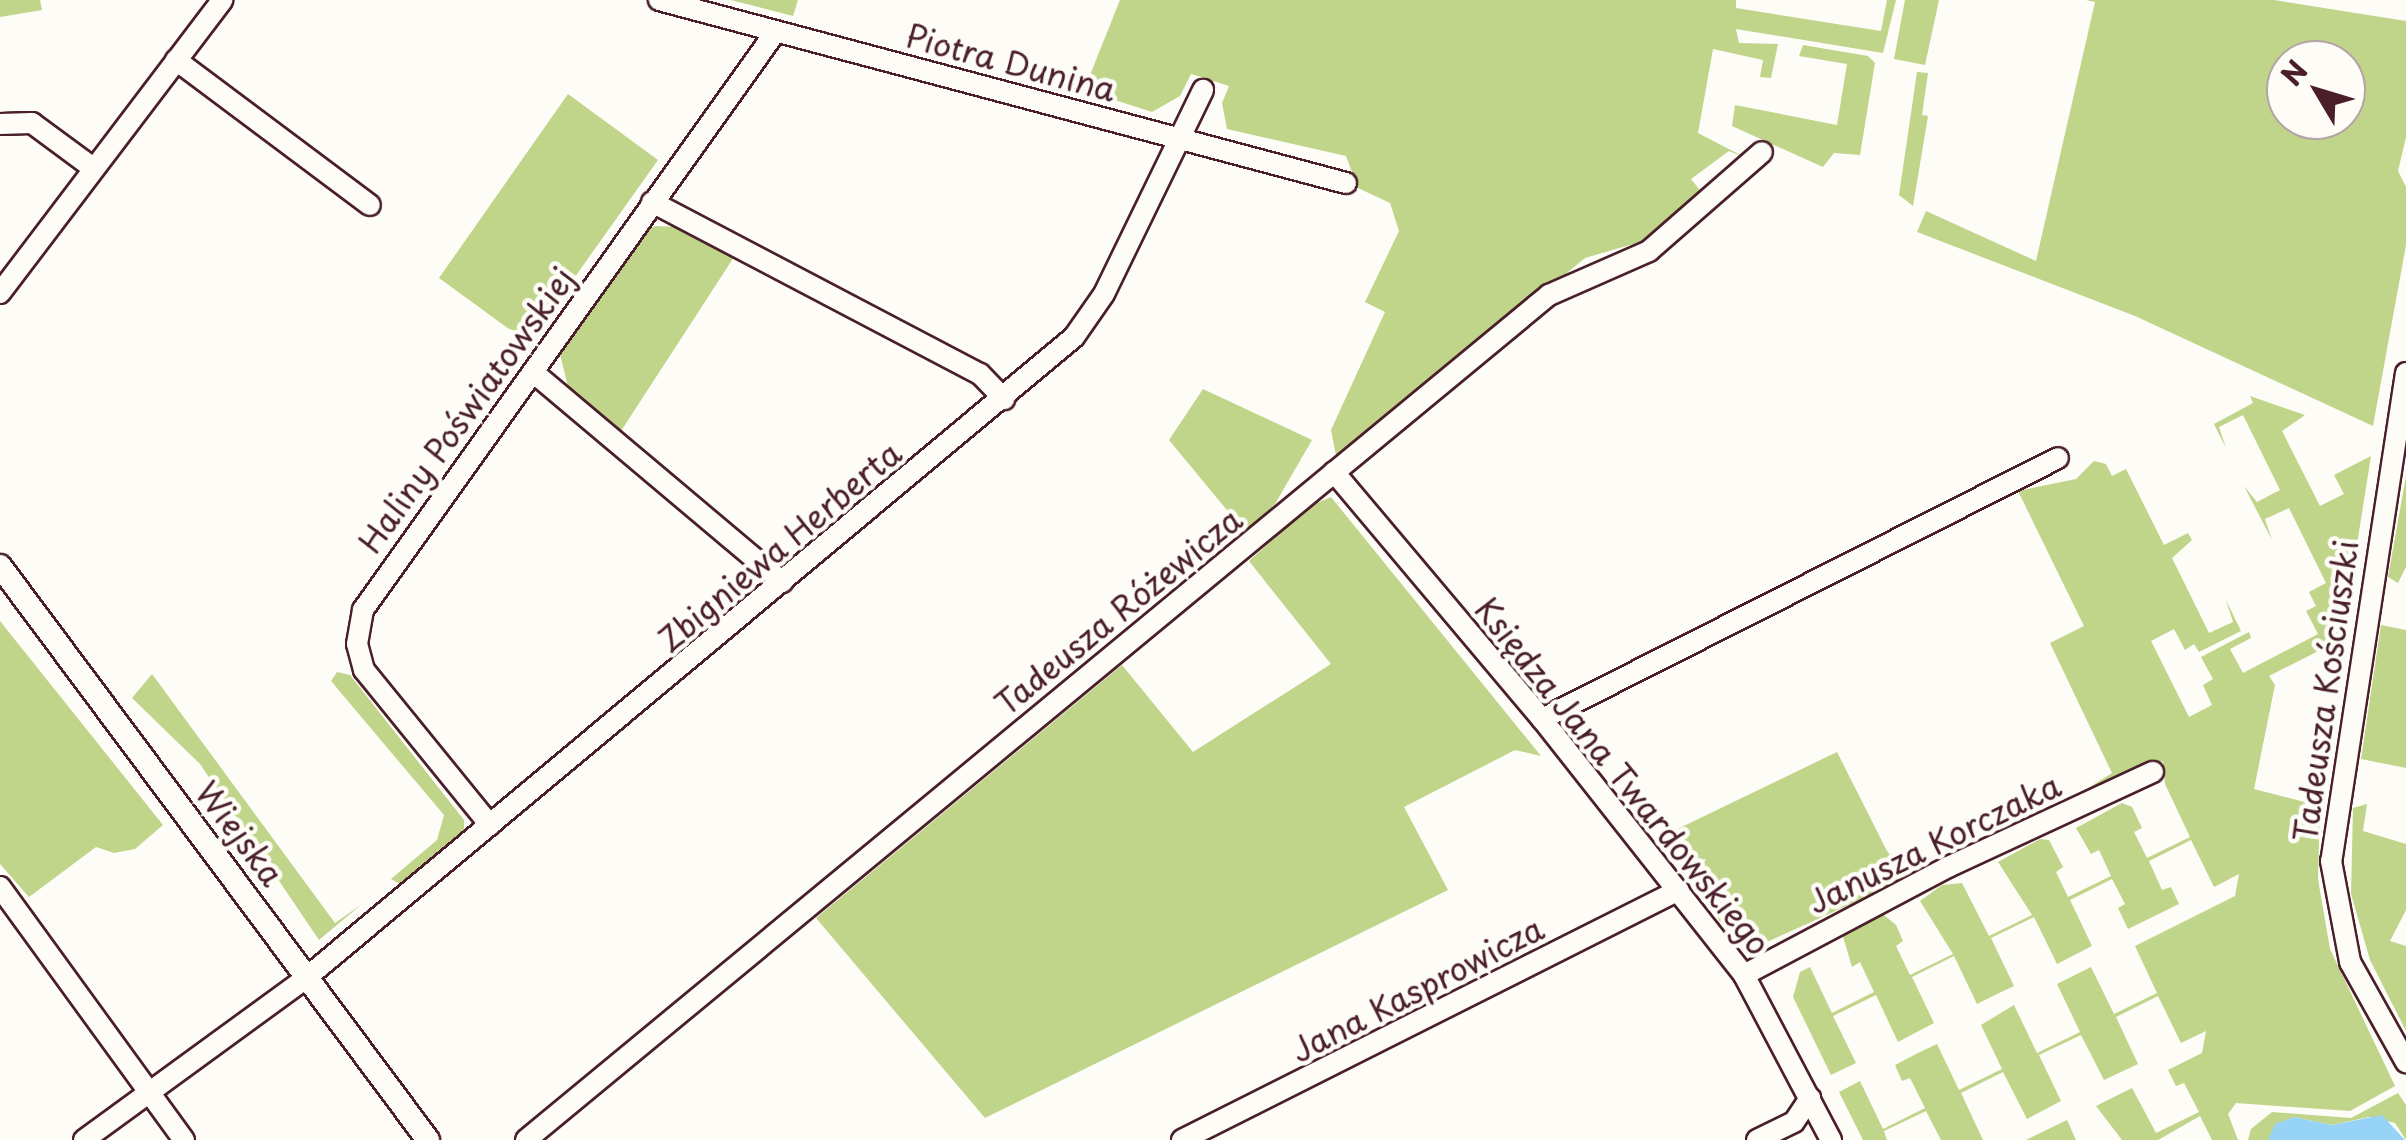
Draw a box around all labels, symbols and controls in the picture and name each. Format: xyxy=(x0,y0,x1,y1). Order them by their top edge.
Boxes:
street label: Piotra Dunina xyxy=(902,16,1120,108)
north arrow xyxy=(2266,40,2366,140)
text: N xyxy=(2270,50,2317,94)
street label: Haliny Poświatowskiej xyxy=(350,261,582,559)
street label: Zbigniewa Herberta xyxy=(650,433,908,659)
street label: Tadeusza Różewicza xyxy=(987,500,1249,722)
street label: Tadeusza Kościuszki xyxy=(2285,536,2365,846)
street label: Księdza Jana Twardowskiego xyxy=(1467,589,1779,963)
street label: Janusza Korczaka xyxy=(1800,765,2068,921)
street label: Wiejska xyxy=(188,773,292,893)
street label: Jana Kasprowicza xyxy=(1284,908,1550,1070)

